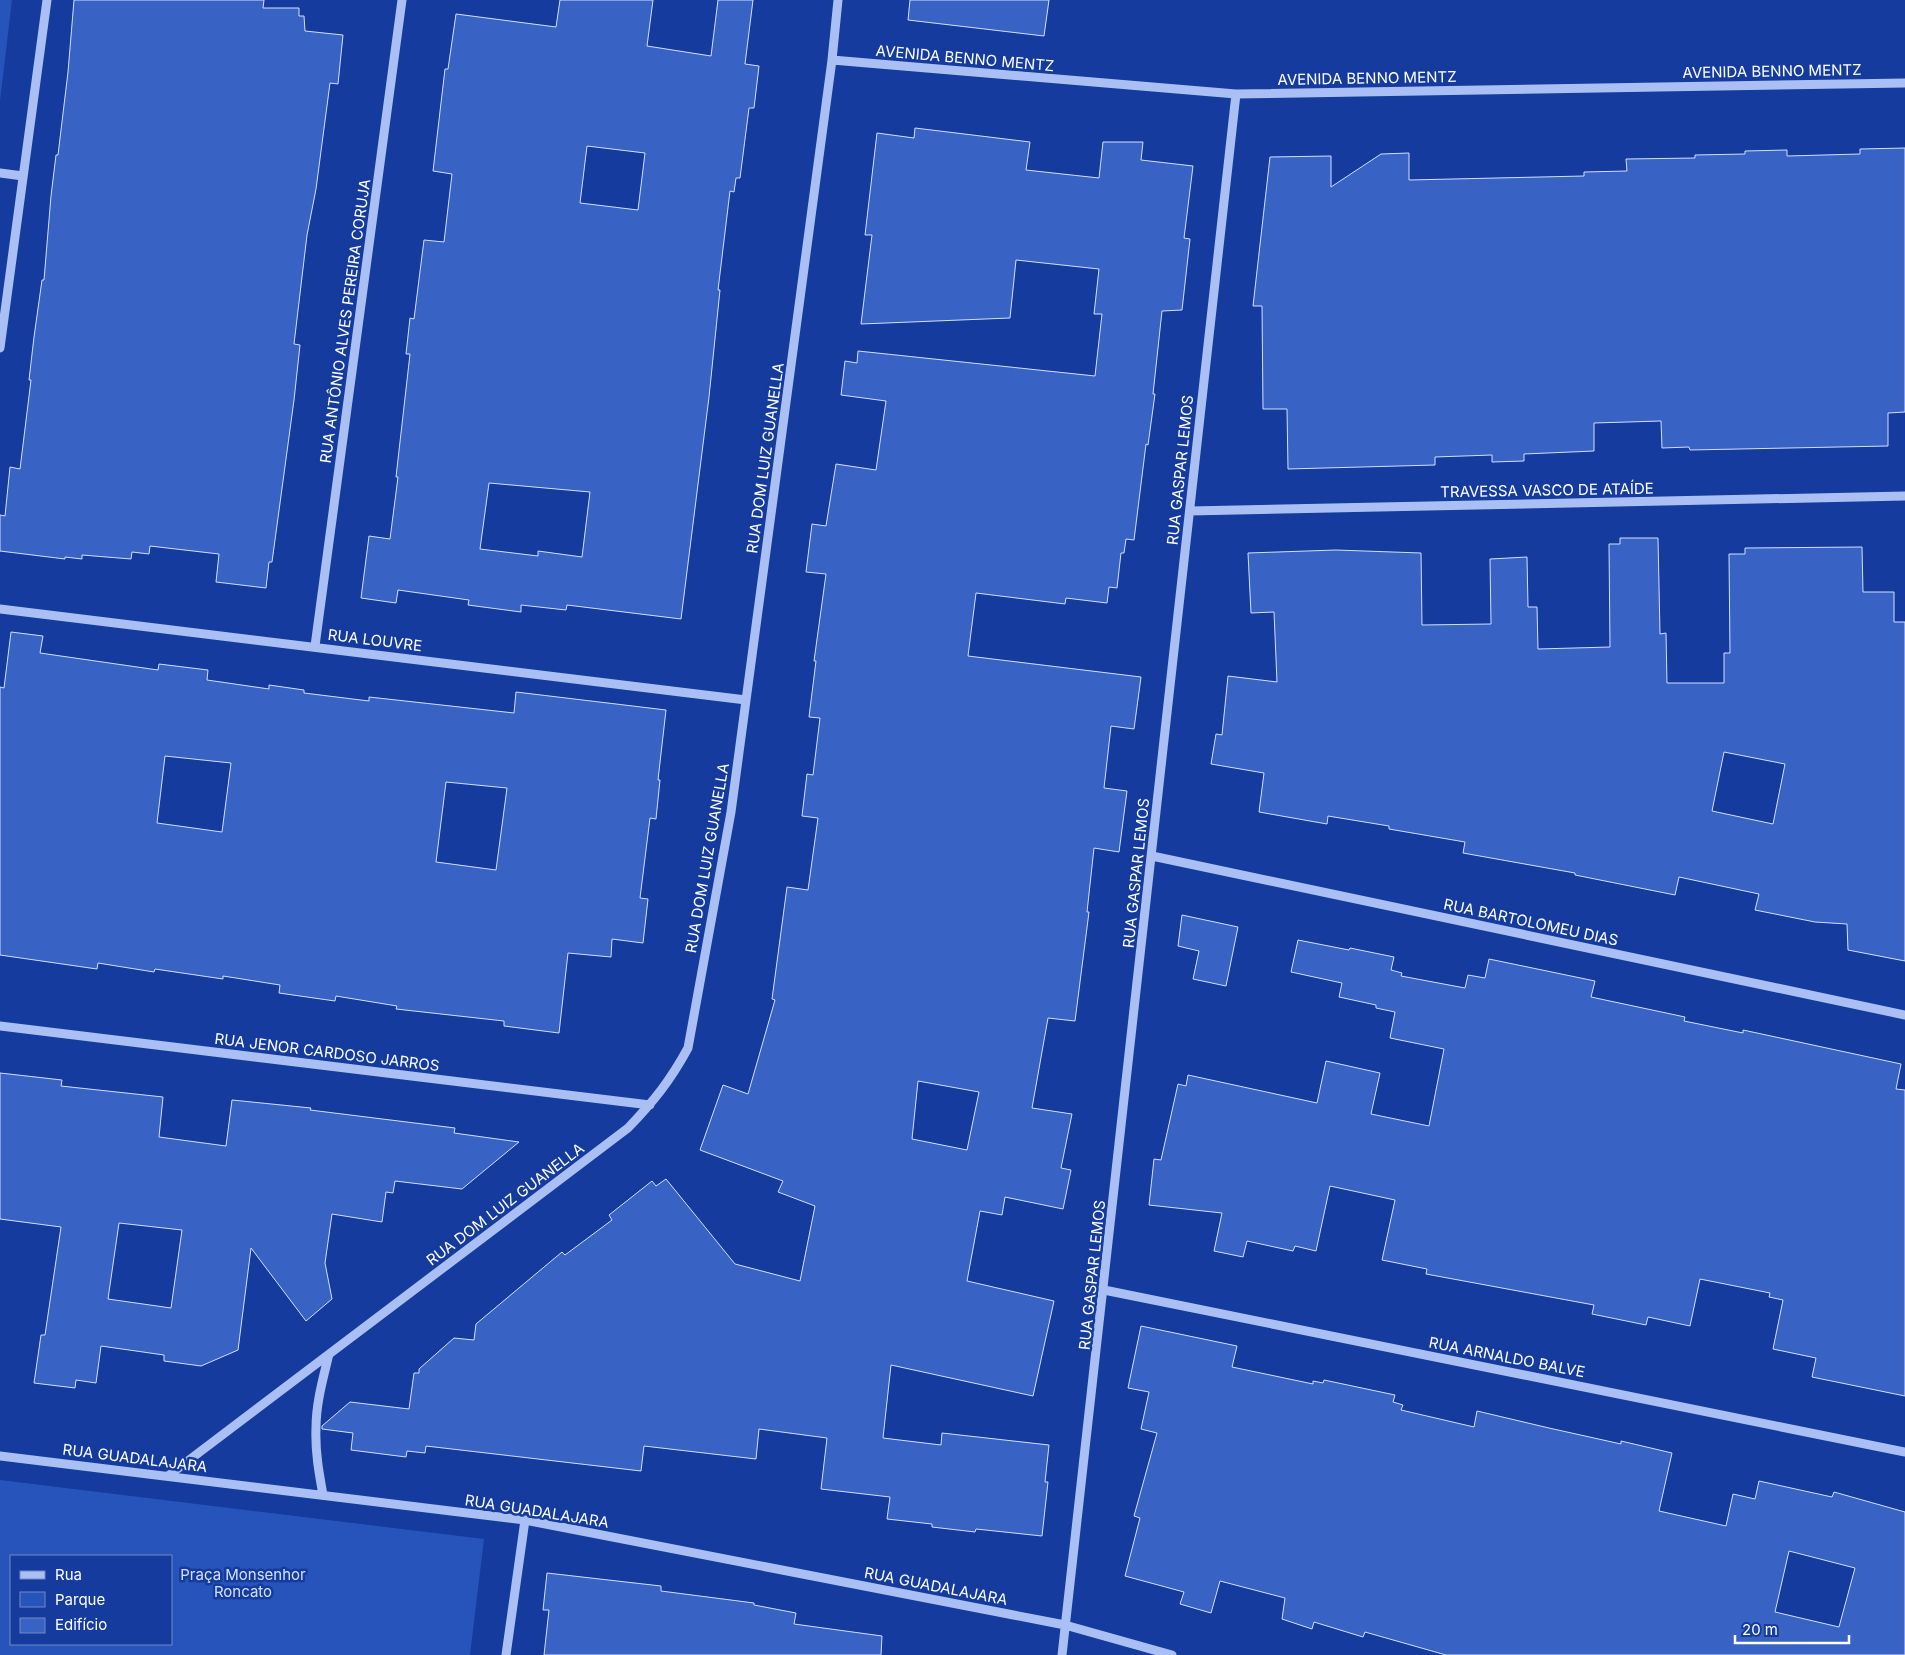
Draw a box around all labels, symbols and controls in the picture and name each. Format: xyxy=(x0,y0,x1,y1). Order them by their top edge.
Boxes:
street label: AVENIDA BENNO MENTZ xyxy=(875,41,1055,75)
street label: AVENIDA BENNO MENTZ xyxy=(1682,60,1862,82)
street label: AVENIDA BENNO MENTZ xyxy=(1277,67,1457,89)
street label: RUA ANTÔNIO ALVES PEREIRA CORUJA xyxy=(316,178,374,464)
street label: RUA DOM LUIZ GUANELLA xyxy=(742,361,788,555)
street label: RUA GASPAR LEMOS xyxy=(1163,394,1197,546)
street label: TRAVESSA VASCO DE ATAÍDE xyxy=(1440,479,1654,501)
street label: RUA LOUVRE xyxy=(327,625,423,655)
street label: RUA DOM LUIZ GUANELLA xyxy=(681,762,733,954)
street label: RUA GASPAR LEMOS xyxy=(1119,797,1153,949)
street label: RUA BARTOLOMEU DIAS xyxy=(1442,894,1620,950)
street label: RUA JENOR CARDOSO JARROS xyxy=(213,1029,441,1075)
street label: RUA DOM LUIZ GUANELLA xyxy=(422,1138,588,1270)
street label: RUA GASPAR LEMOS xyxy=(1075,1199,1109,1351)
street label: RUA ARNALDO BALVE xyxy=(1427,1333,1587,1381)
street label: RUA GUADALAJARA xyxy=(62,1440,208,1476)
street label: RUA GUADALAJARA xyxy=(464,1490,610,1532)
legend xyxy=(10,1555,172,1645)
street label: RUA GUADALAJARA xyxy=(863,1563,1009,1609)
text: Rua xyxy=(55,1565,82,1584)
park label: Praça Monsenhor Roncato xyxy=(180,1565,306,1601)
text: Parque xyxy=(55,1590,105,1609)
scale bar xyxy=(1735,1612,1849,1644)
text: Edifício xyxy=(55,1615,107,1634)
text: 20 m xyxy=(1742,1620,1778,1639)

